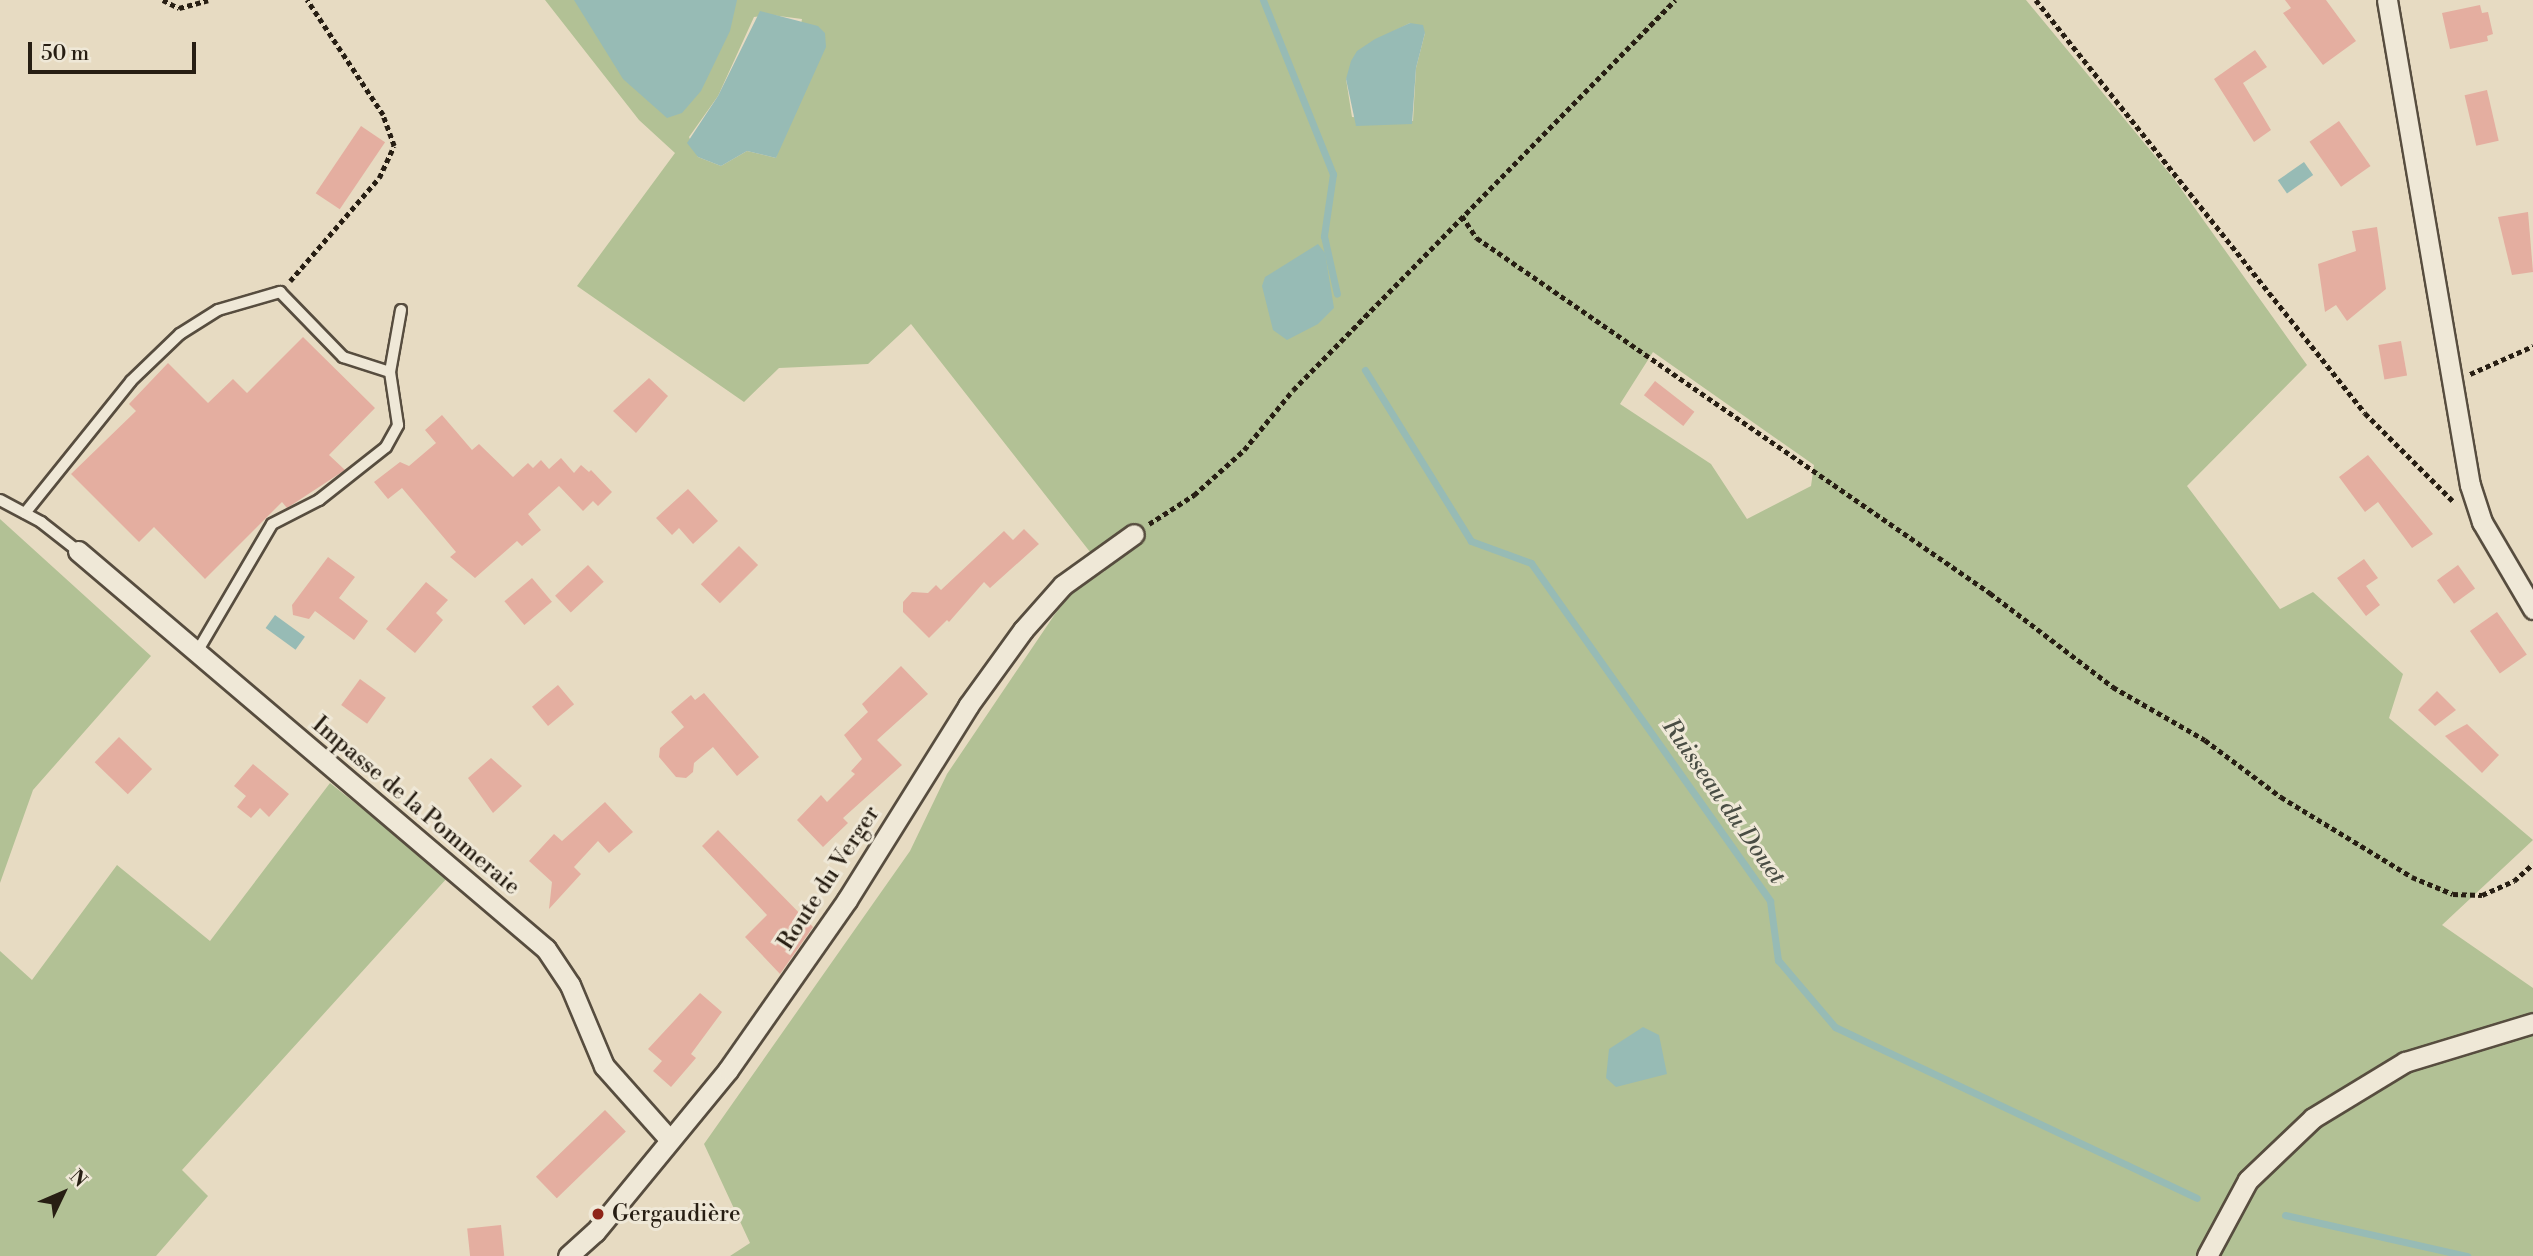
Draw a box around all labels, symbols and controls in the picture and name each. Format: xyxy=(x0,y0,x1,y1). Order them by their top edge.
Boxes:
scale bar xyxy=(32,28,200,72)
text: 50 m xyxy=(41,41,89,67)
street label: Impasse de la Pommeraie xyxy=(307,711,525,901)
water label: Ruisseau du Douet xyxy=(1655,714,1791,890)
street label: Route du Verger xyxy=(772,801,886,955)
north arrow xyxy=(28,1158,98,1228)
text: N xyxy=(64,1165,92,1192)
place label: Gergaudière xyxy=(612,1200,741,1228)
marker: Gergaudière xyxy=(590,1206,606,1222)

